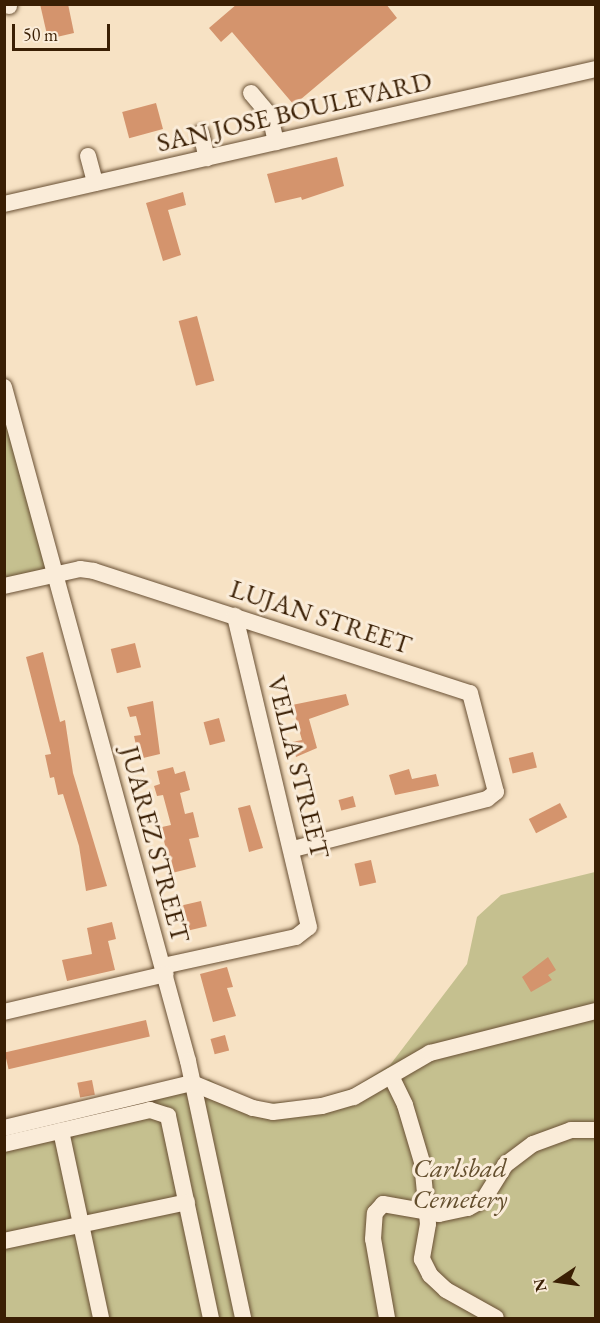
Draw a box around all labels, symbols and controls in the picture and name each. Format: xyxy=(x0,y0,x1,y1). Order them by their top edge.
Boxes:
scale bar xyxy=(15,12,112,50)
text: 50 m xyxy=(23,23,58,46)
street label: SAN JOSE BOULEVARD xyxy=(153,64,435,158)
street label: LUJAN STREET xyxy=(226,571,416,661)
street label: VELLA STREET xyxy=(261,672,337,862)
street label: JUAREZ STREET xyxy=(114,742,198,946)
park label: Carlsbad Cemetery xyxy=(412,1151,508,1214)
north arrow xyxy=(528,1251,588,1311)
text: N xyxy=(528,1276,552,1294)

